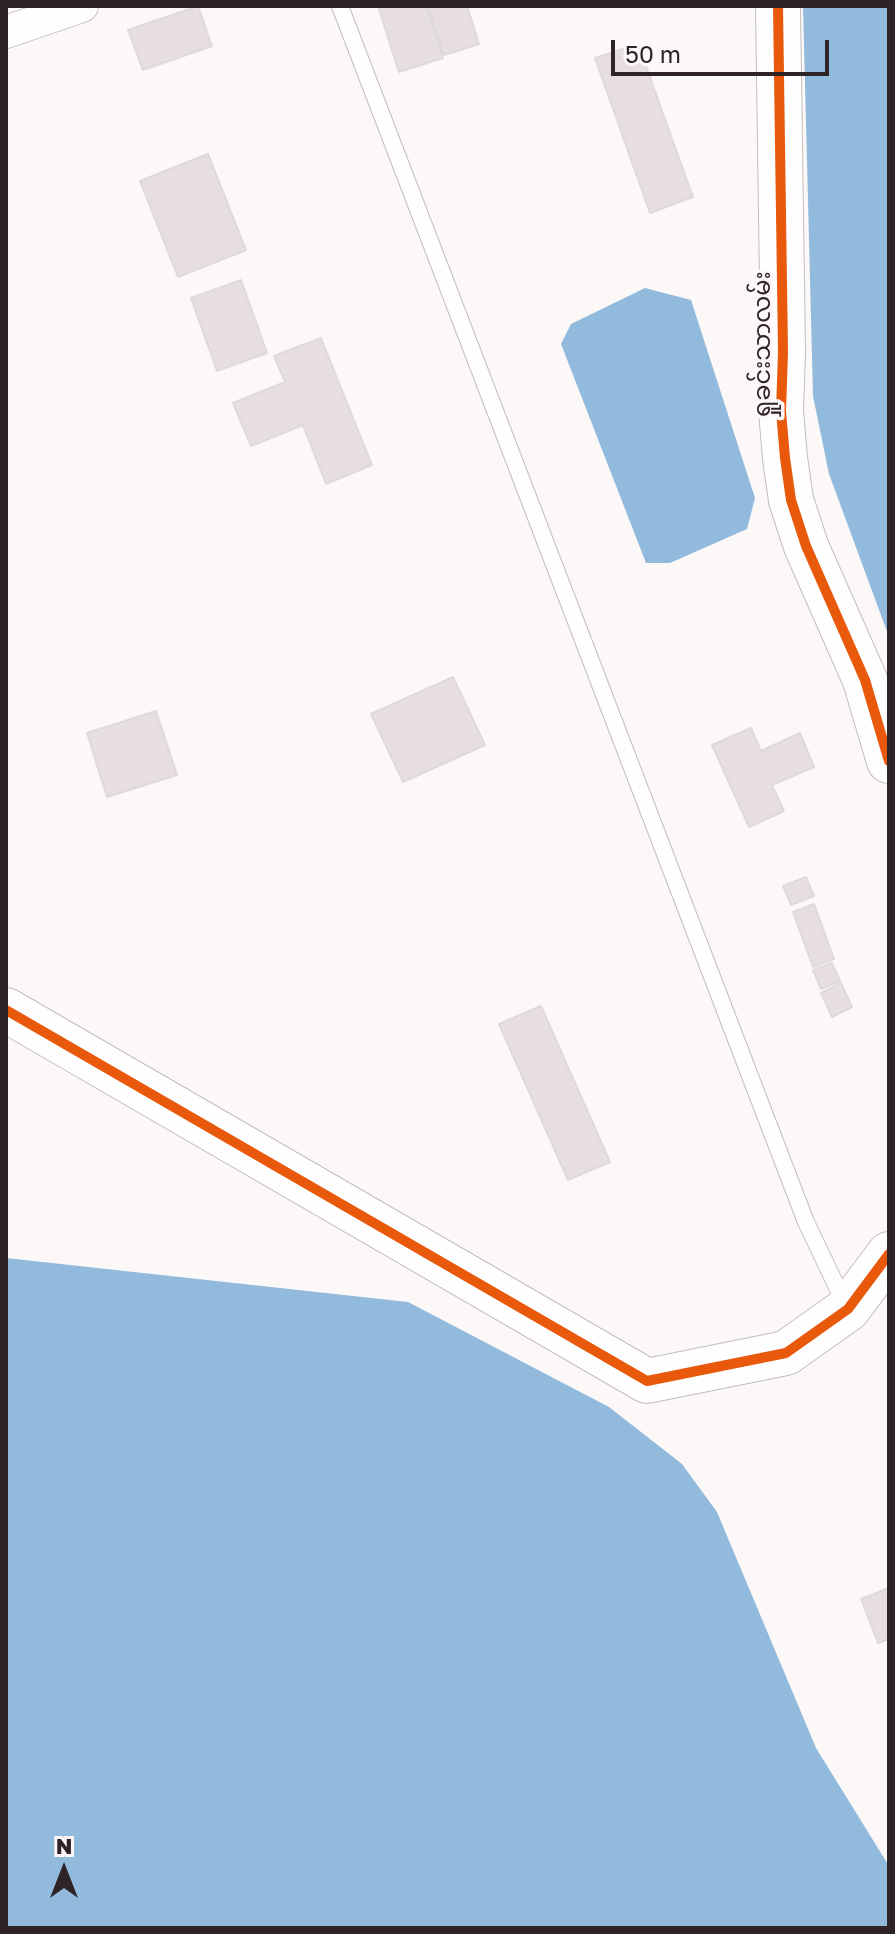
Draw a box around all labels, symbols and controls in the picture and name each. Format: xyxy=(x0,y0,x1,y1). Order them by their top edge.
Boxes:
scale bar xyxy=(615,24,833,74)
text: 50 m xyxy=(625,39,681,68)
street label: ရှုခင်းသာလမ်း xyxy=(748,271,776,419)
north arrow xyxy=(24,1830,104,1910)
text: N xyxy=(56,1832,72,1859)

